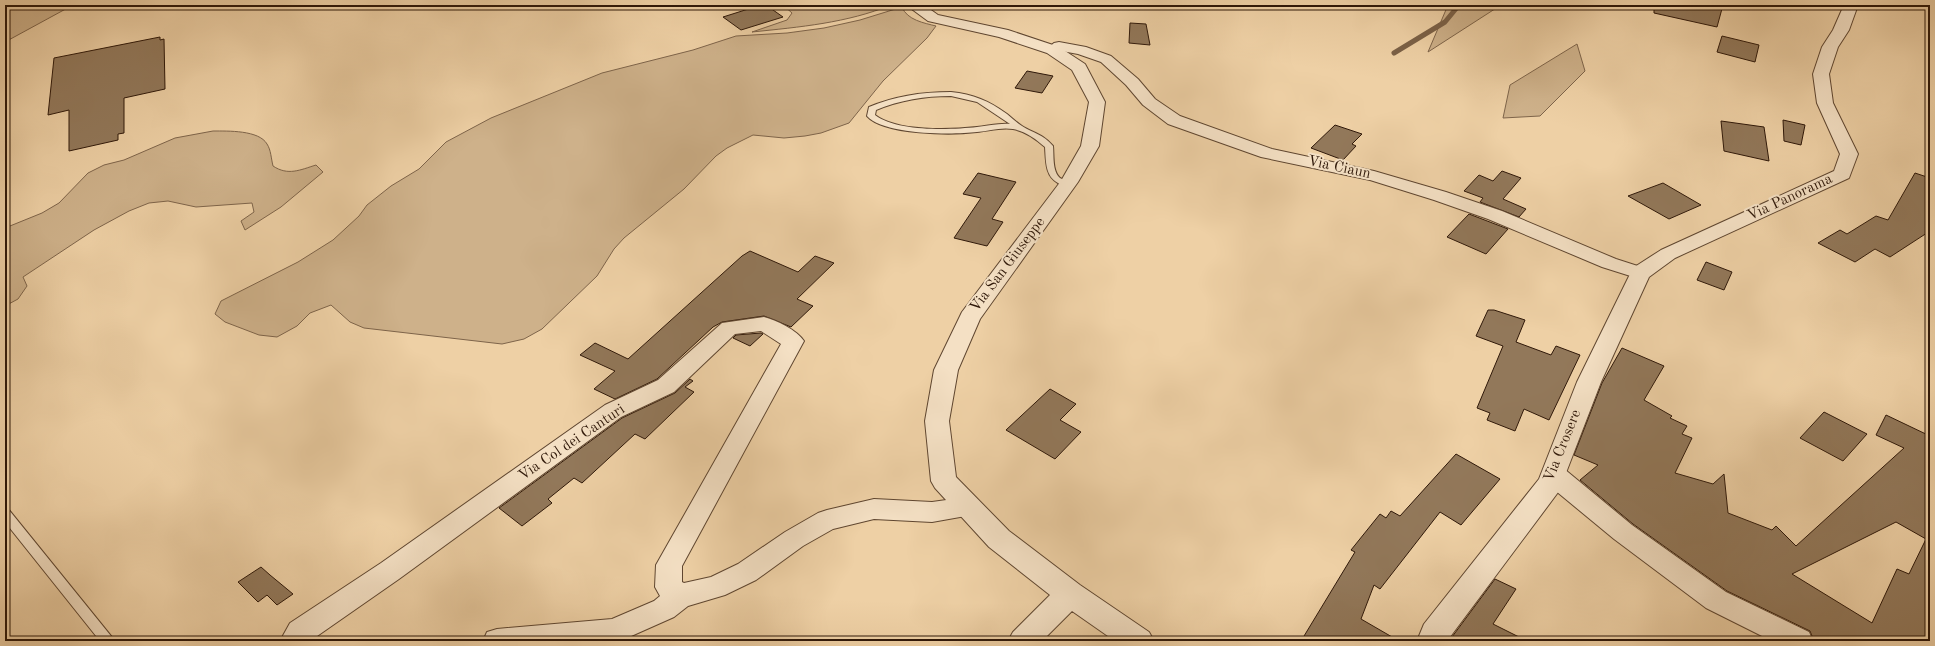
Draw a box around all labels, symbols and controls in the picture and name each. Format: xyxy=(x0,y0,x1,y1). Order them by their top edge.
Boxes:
street label: Via Ciaun xyxy=(1306,154,1372,182)
street label: Via Panorama xyxy=(1745,172,1835,224)
street label: Via San Giuseppe xyxy=(968,215,1048,315)
street label: Via Col dei Canturi xyxy=(516,402,628,484)
street label: Via Crosere xyxy=(1542,408,1584,484)

